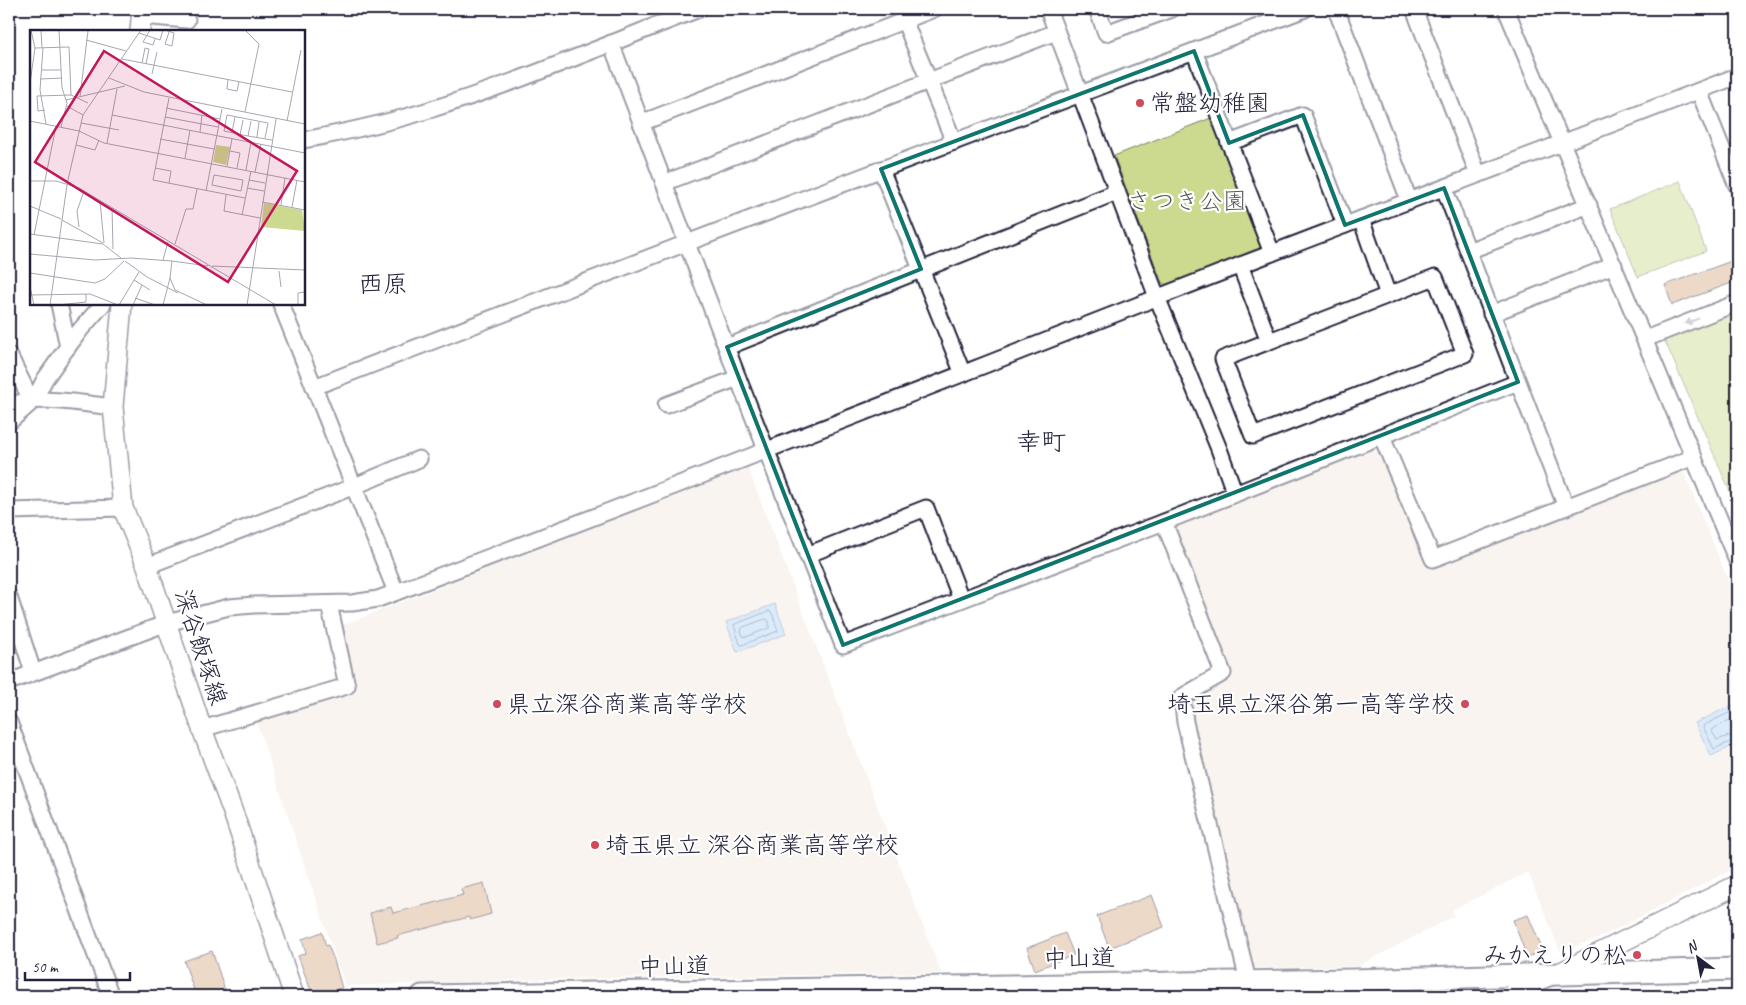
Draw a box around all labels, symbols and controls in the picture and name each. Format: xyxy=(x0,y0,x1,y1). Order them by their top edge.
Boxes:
inset map xyxy=(30,30,305,305)
place label: 常盤幼稚園 xyxy=(1150,88,1270,118)
marker: 常盤幼稚園 xyxy=(1134,97,1146,109)
park label: さつき公園 xyxy=(1127,186,1247,216)
district label: 西原 xyxy=(358,268,408,300)
one-way arrow xyxy=(1684,317,1699,325)
district label: 幸町 xyxy=(1016,426,1066,458)
street label: 深谷飯塚線 xyxy=(168,585,234,709)
place label: 県立深谷商業高等学校 xyxy=(507,689,747,719)
place label: 埼玉県立深谷第一高等学校 xyxy=(1167,689,1455,719)
marker: 県立深谷商業高等学校 xyxy=(491,698,503,710)
marker: 埼玉県立深谷第一高等学校 xyxy=(1459,698,1471,710)
place label: 埼玉県立 深谷商業高等学校 xyxy=(605,830,899,860)
marker: 埼玉県立 深谷商業高等学校 xyxy=(589,839,601,851)
north arrow xyxy=(1674,932,1724,982)
text: N xyxy=(1683,937,1702,957)
place label: みかえりの松 xyxy=(1483,940,1627,970)
street label: 中山道 xyxy=(1043,942,1115,974)
marker: みかえりの松 xyxy=(1631,949,1643,961)
scale bar xyxy=(25,950,130,982)
street label: 中山道 xyxy=(638,950,710,982)
text: 50 m xyxy=(32,958,59,977)

